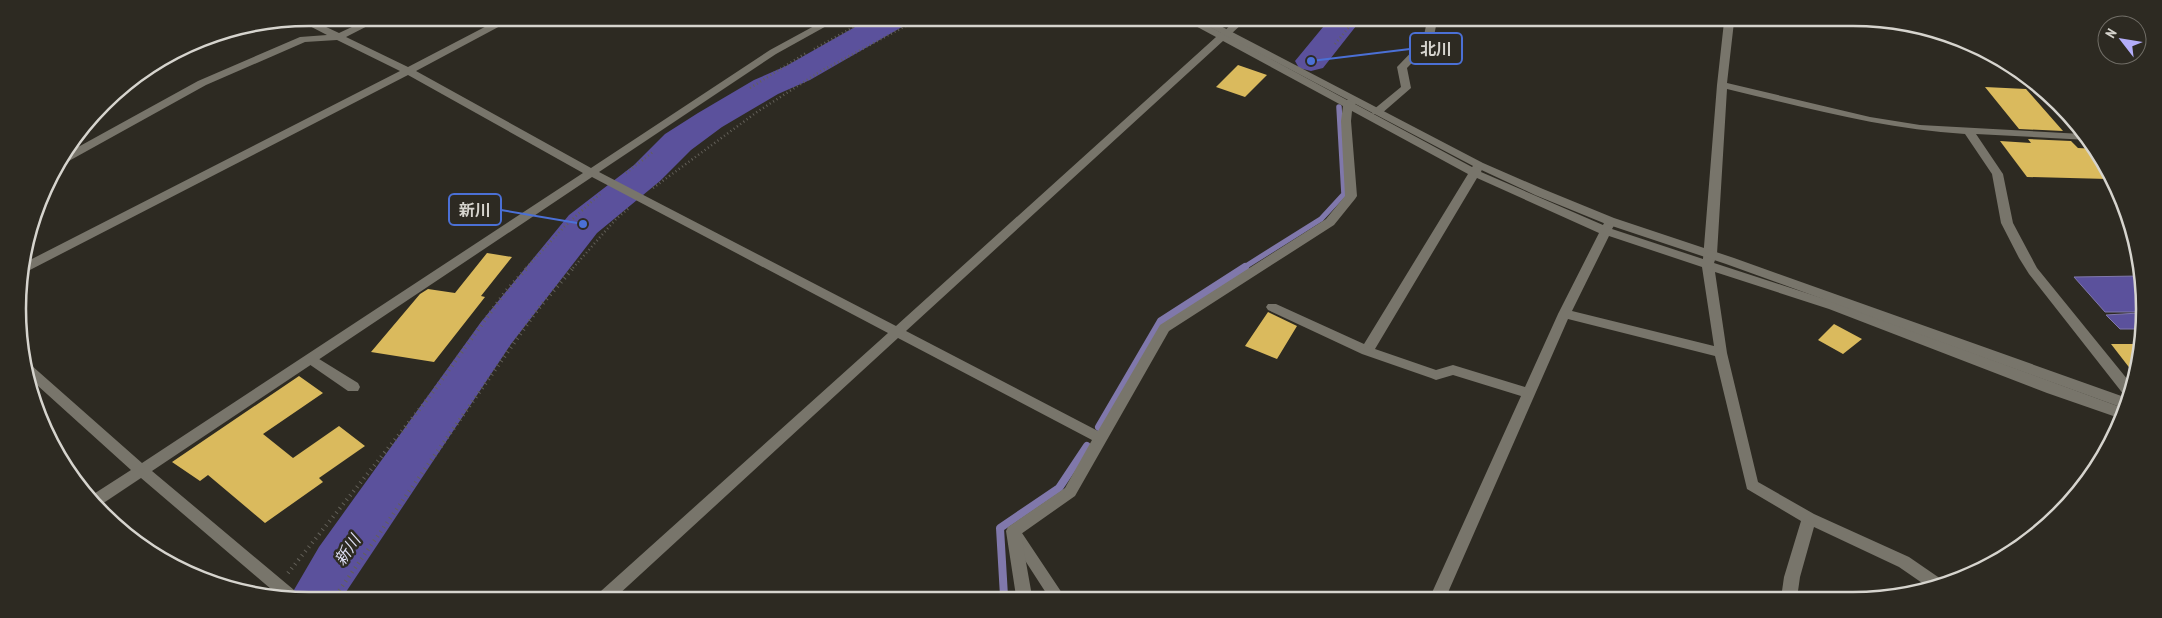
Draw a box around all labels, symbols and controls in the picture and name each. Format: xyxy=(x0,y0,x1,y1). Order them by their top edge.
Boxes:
north arrow xyxy=(2097,15,2147,65)
text: N xyxy=(2101,25,2121,41)
callout: 北川 xyxy=(1410,33,1462,64)
text: 北川 xyxy=(1420,39,1452,59)
callout: 新川 xyxy=(449,194,501,225)
text: 新川 xyxy=(459,200,491,220)
water label: 新川 xyxy=(330,529,365,569)

